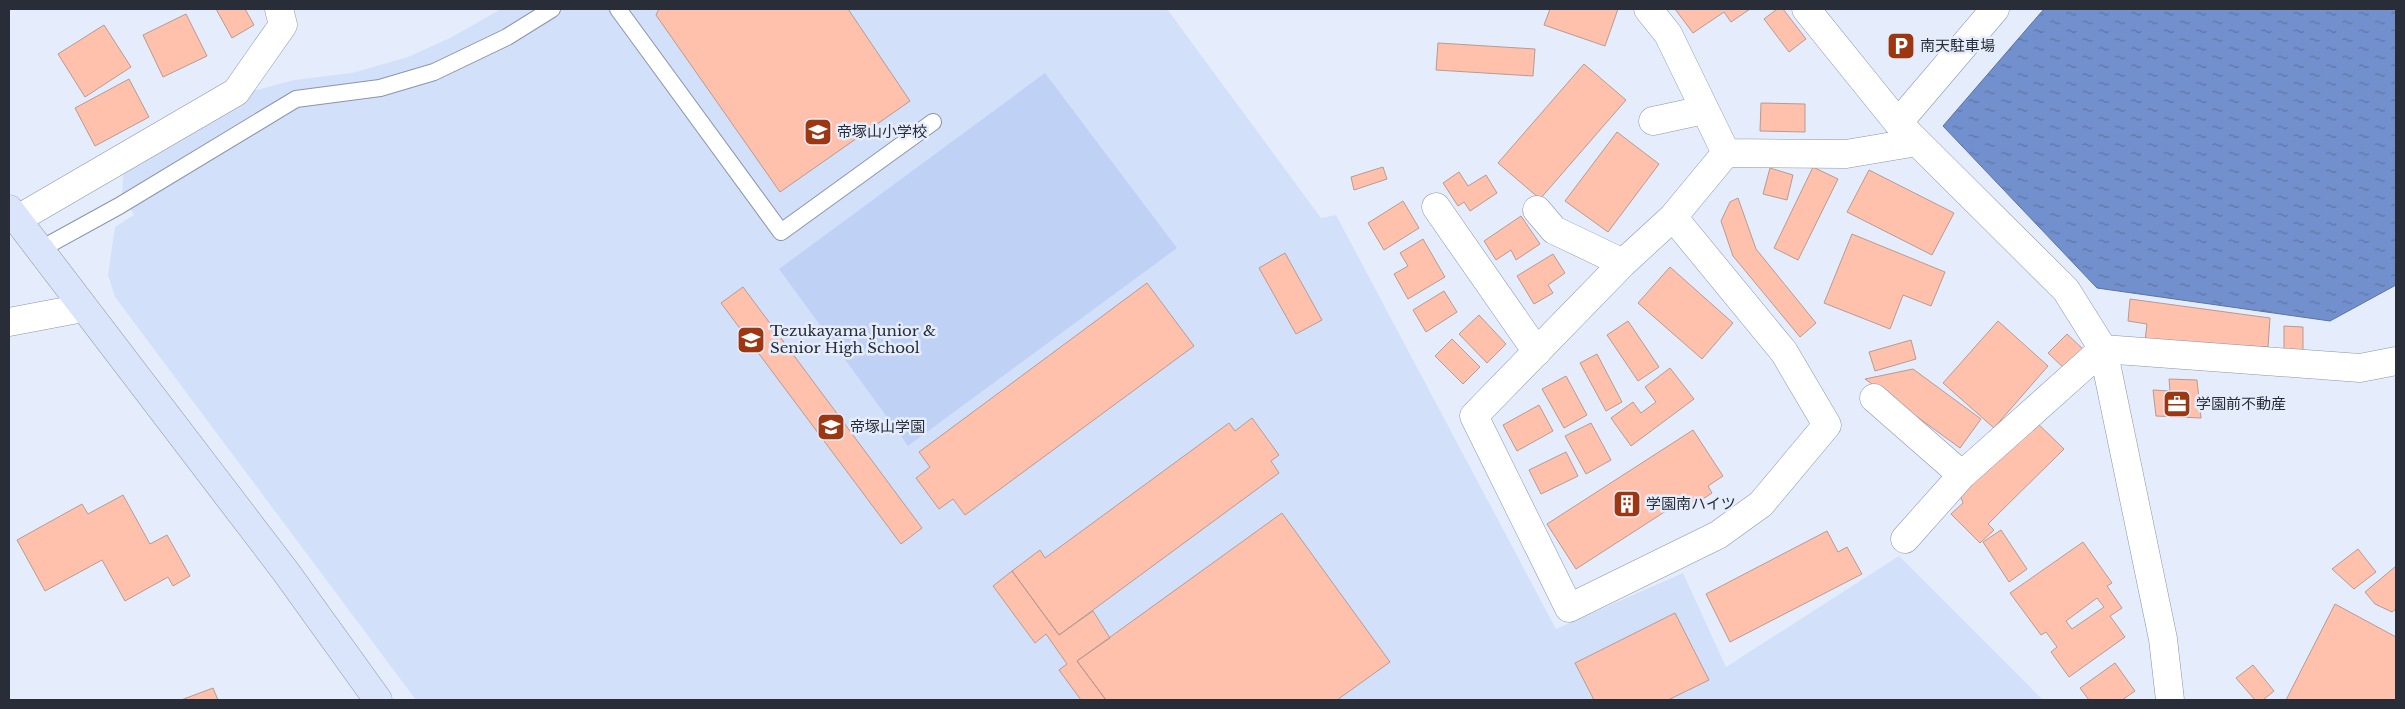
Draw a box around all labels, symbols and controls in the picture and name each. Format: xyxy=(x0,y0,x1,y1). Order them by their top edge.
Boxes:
parking icon: 南天駐車場 xyxy=(1886,31,1916,61)
place label: 南天駐車場 xyxy=(1920,36,1995,55)
school or university icon: 帝塚山小学校 xyxy=(803,117,833,147)
place label: 帝塚山小学校 xyxy=(837,122,927,141)
place label: Tezukayama Junior & Senior High School xyxy=(770,321,936,357)
school or university icon: Tezukayama Junior & Senior High School xyxy=(736,325,766,355)
office icon: 学園前不動産 xyxy=(2162,389,2192,419)
place label: 学園前不動産 xyxy=(2196,394,2286,413)
school or university icon: 帝塚山学園 xyxy=(816,412,846,442)
place label: 帝塚山学園 xyxy=(850,417,925,436)
building icon: 学園南ハイツ xyxy=(1612,489,1642,519)
place label: 学園南ハイツ xyxy=(1646,494,1736,513)

